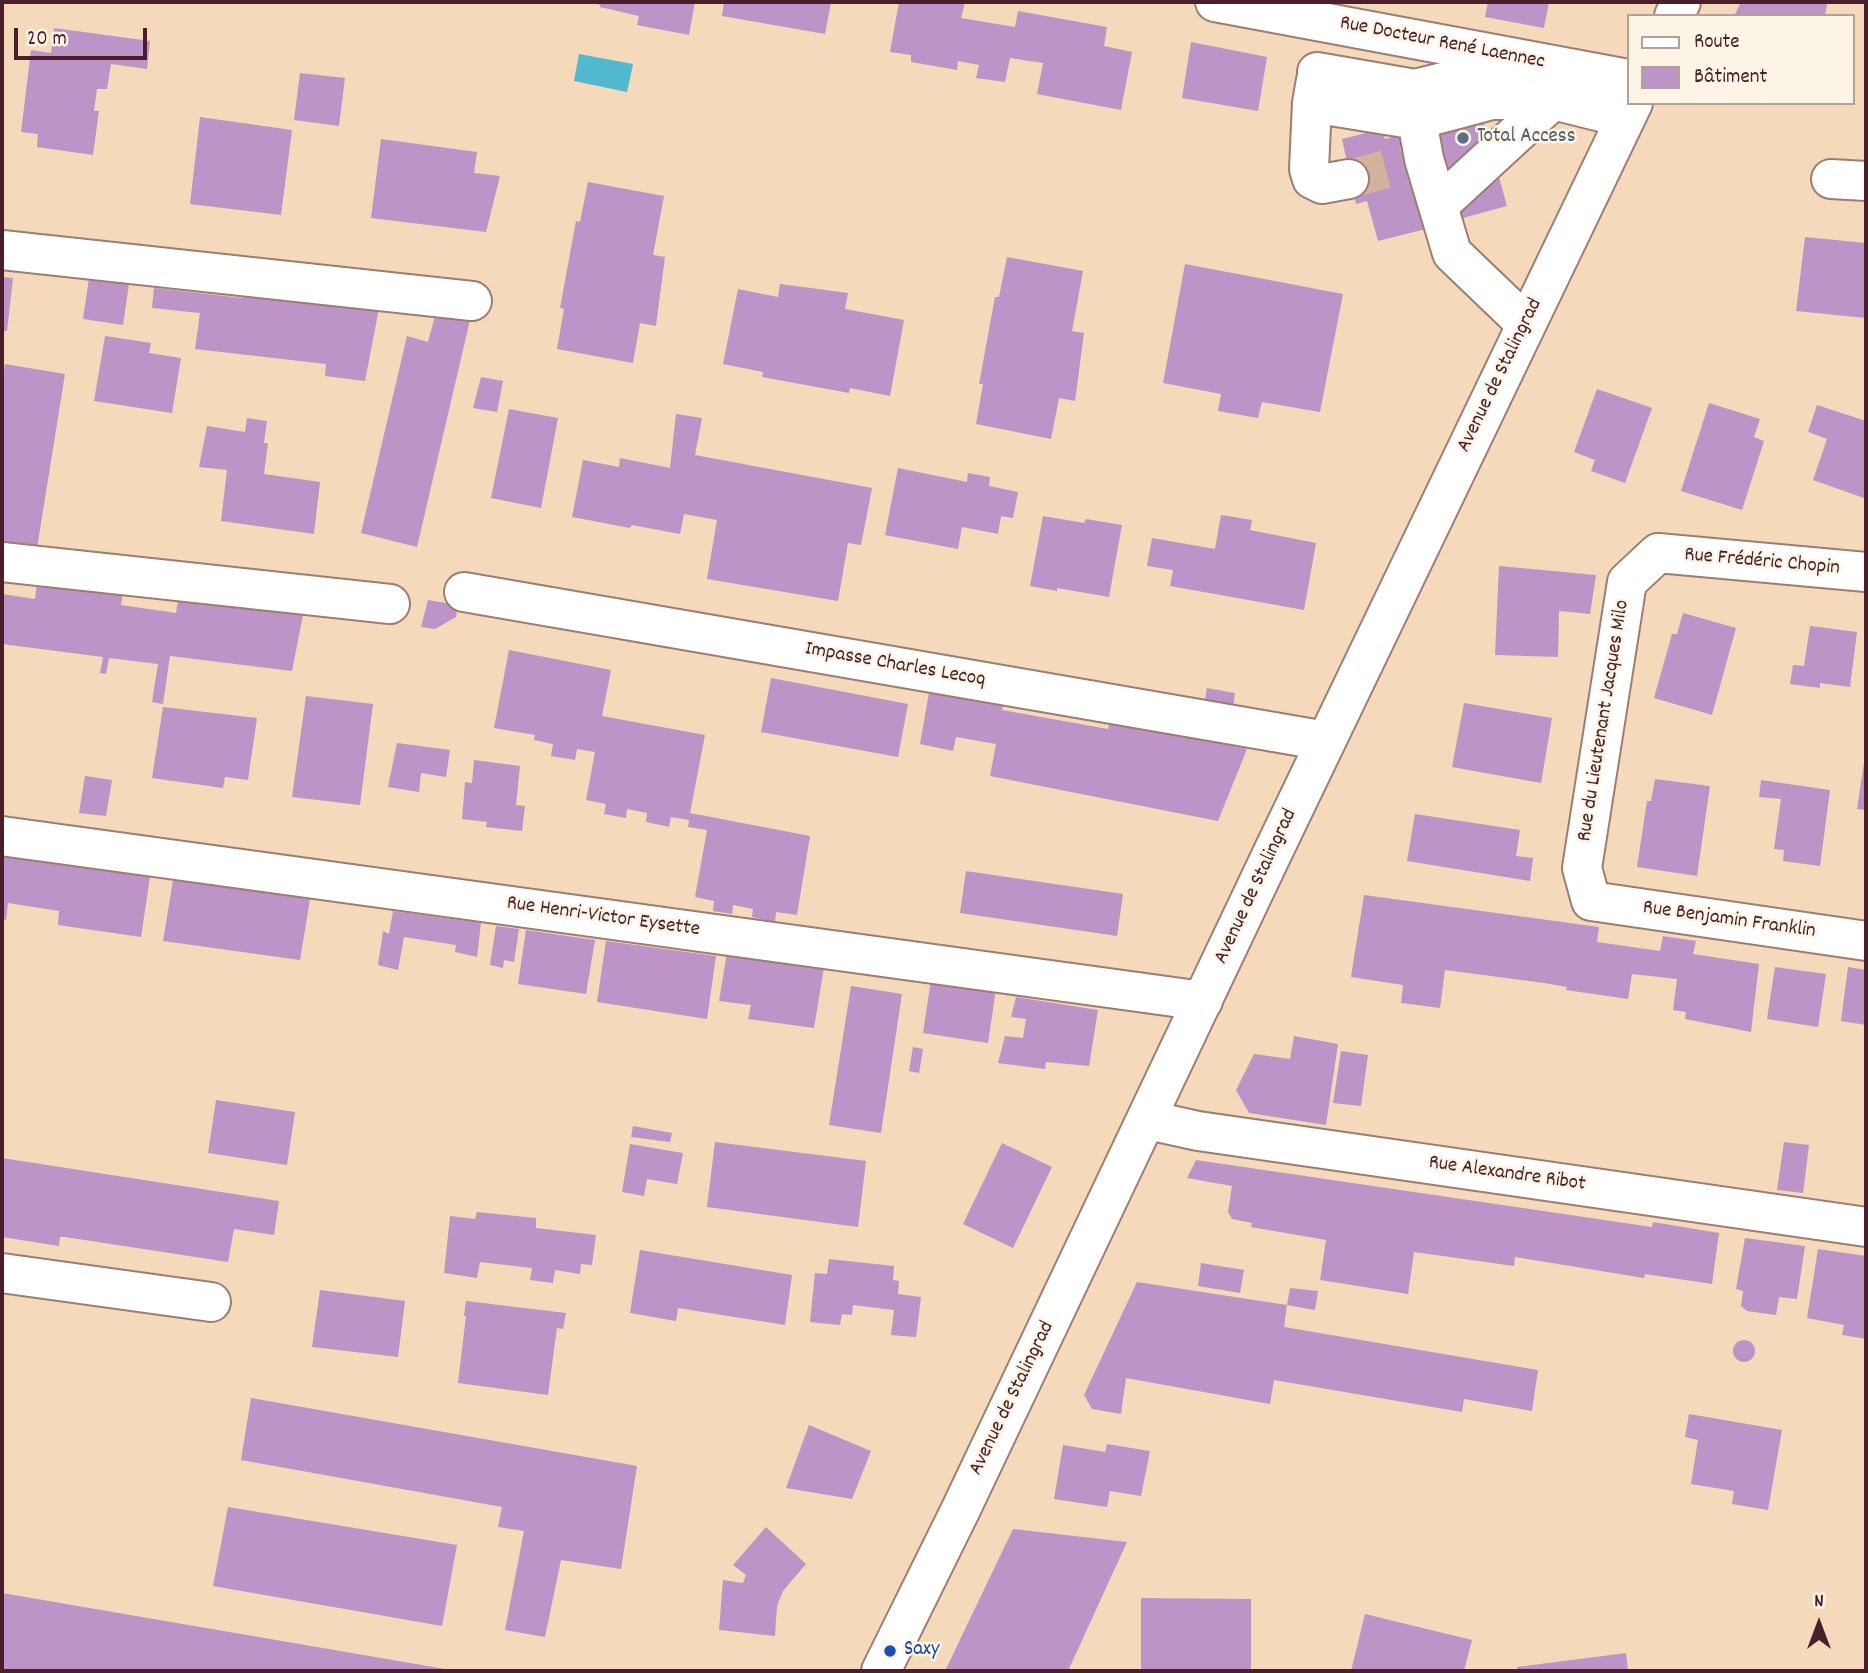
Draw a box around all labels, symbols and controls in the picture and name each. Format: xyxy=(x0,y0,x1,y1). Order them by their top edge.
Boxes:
street label: Rue Docteur René Laennec xyxy=(1337,12,1547,76)
scale bar xyxy=(18,14,150,58)
legend xyxy=(1626,14,1854,105)
text: 20 m xyxy=(27,25,67,55)
text: Route xyxy=(1694,28,1740,58)
text: Bâtiment xyxy=(1694,63,1767,93)
place label: Total Access xyxy=(1477,125,1576,151)
marker: Total Access xyxy=(1455,130,1471,146)
street label: Avenue de Stalingrad xyxy=(1453,295,1549,457)
street label: Rue Frédéric Chopin xyxy=(1683,544,1841,582)
street label: Rue du Lieutenant Jacques Milo xyxy=(1573,598,1637,844)
street label: Impasse Charles Lecoq xyxy=(803,638,987,694)
street label: Avenue de Stalingrad xyxy=(1210,805,1304,969)
street label: Rue Henri-Victor Eysette xyxy=(505,892,701,944)
street label: Rue Benjamin Franklin xyxy=(1641,896,1817,946)
street label: Rue Alexandre Ribot xyxy=(1427,1152,1587,1198)
street label: Avenue de Stalingrad xyxy=(965,1318,1061,1480)
north arrow xyxy=(1784,1589,1854,1659)
text: N xyxy=(1814,1589,1824,1616)
place label: Saxy xyxy=(904,1638,939,1664)
marker: Saxy xyxy=(882,1643,898,1659)

